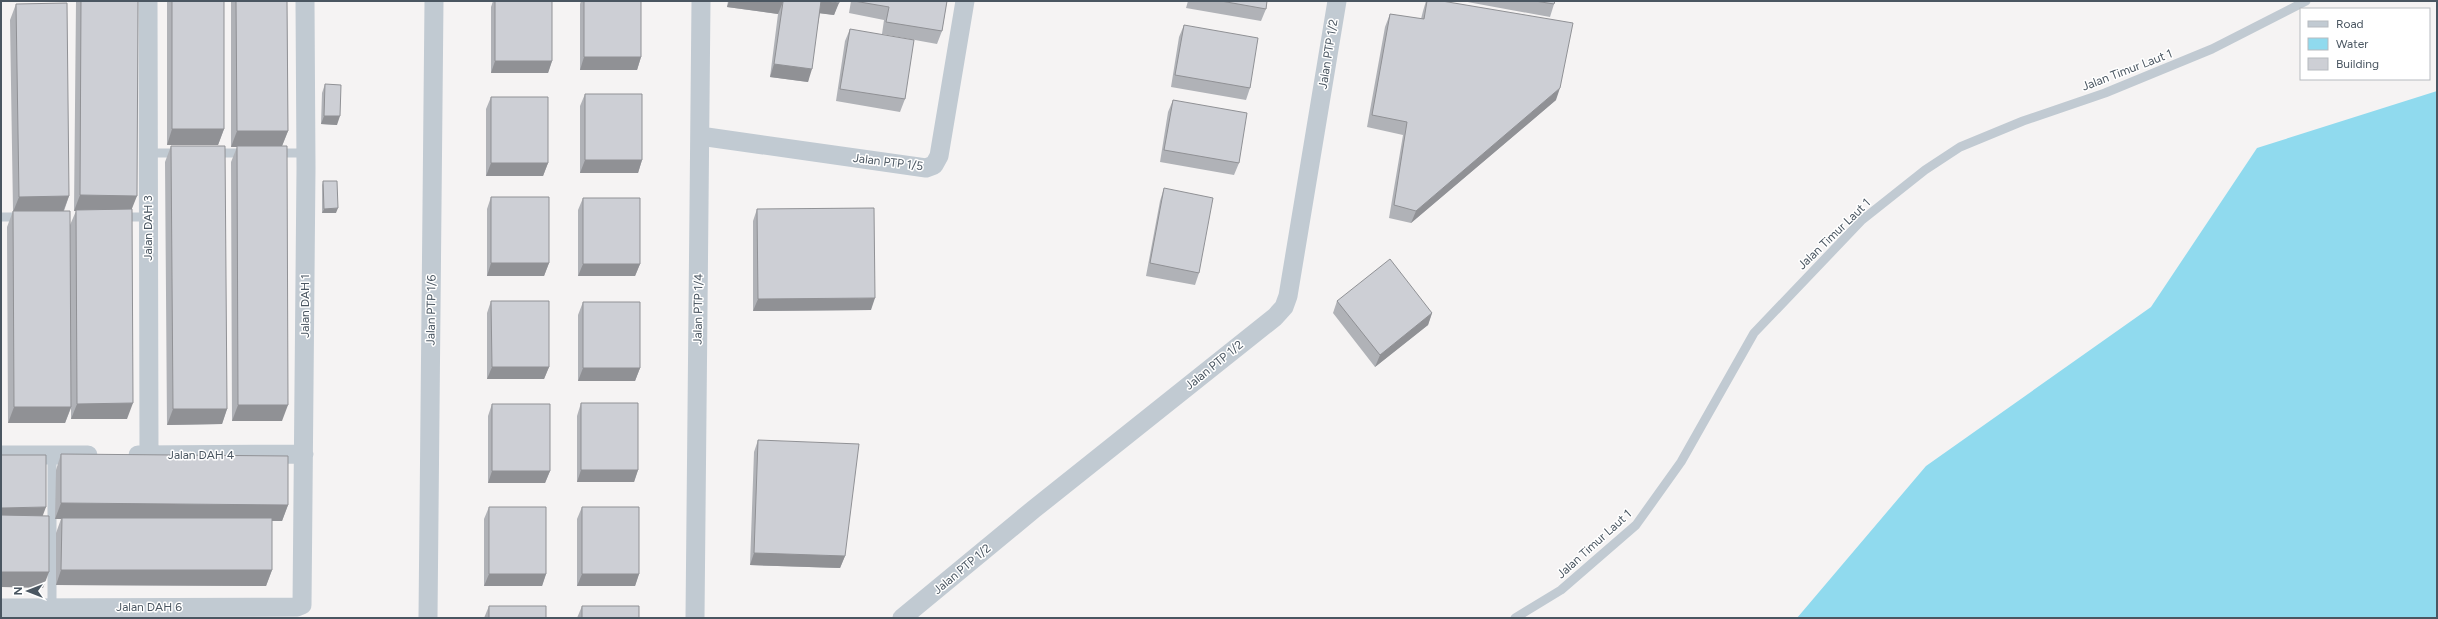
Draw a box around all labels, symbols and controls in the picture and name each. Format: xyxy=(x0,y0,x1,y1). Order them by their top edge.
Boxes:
legend xyxy=(2300,8,2430,80)
text: Road xyxy=(2336,17,2364,31)
street label: Jalan PTP 1/2 xyxy=(1316,18,1340,90)
text: Water xyxy=(2336,37,2368,51)
street label: Jalan Timur Laut 1 xyxy=(2080,46,2174,94)
text: Building xyxy=(2336,57,2379,71)
street label: Jalan PTP 1/5 xyxy=(852,151,924,173)
street label: Jalan DAH 3 xyxy=(141,195,155,261)
street label: Jalan Timur Laut 1 xyxy=(1795,196,1873,272)
street label: Jalan PTP 1/4 xyxy=(690,273,706,345)
street label: Jalan DAH 1 xyxy=(298,274,312,338)
street label: Jalan PTP 1/6 xyxy=(423,274,439,345)
street label: Jalan PTP 1/2 xyxy=(1182,337,1246,393)
street label: Jalan DAH 4 xyxy=(168,448,235,462)
street label: Jalan Timur Laut 1 xyxy=(1554,507,1634,581)
street label: Jalan PTP 1/2 xyxy=(930,541,994,597)
north arrow xyxy=(8,571,48,611)
text: N xyxy=(12,587,25,595)
street label: Jalan DAH 6 xyxy=(116,600,182,614)

